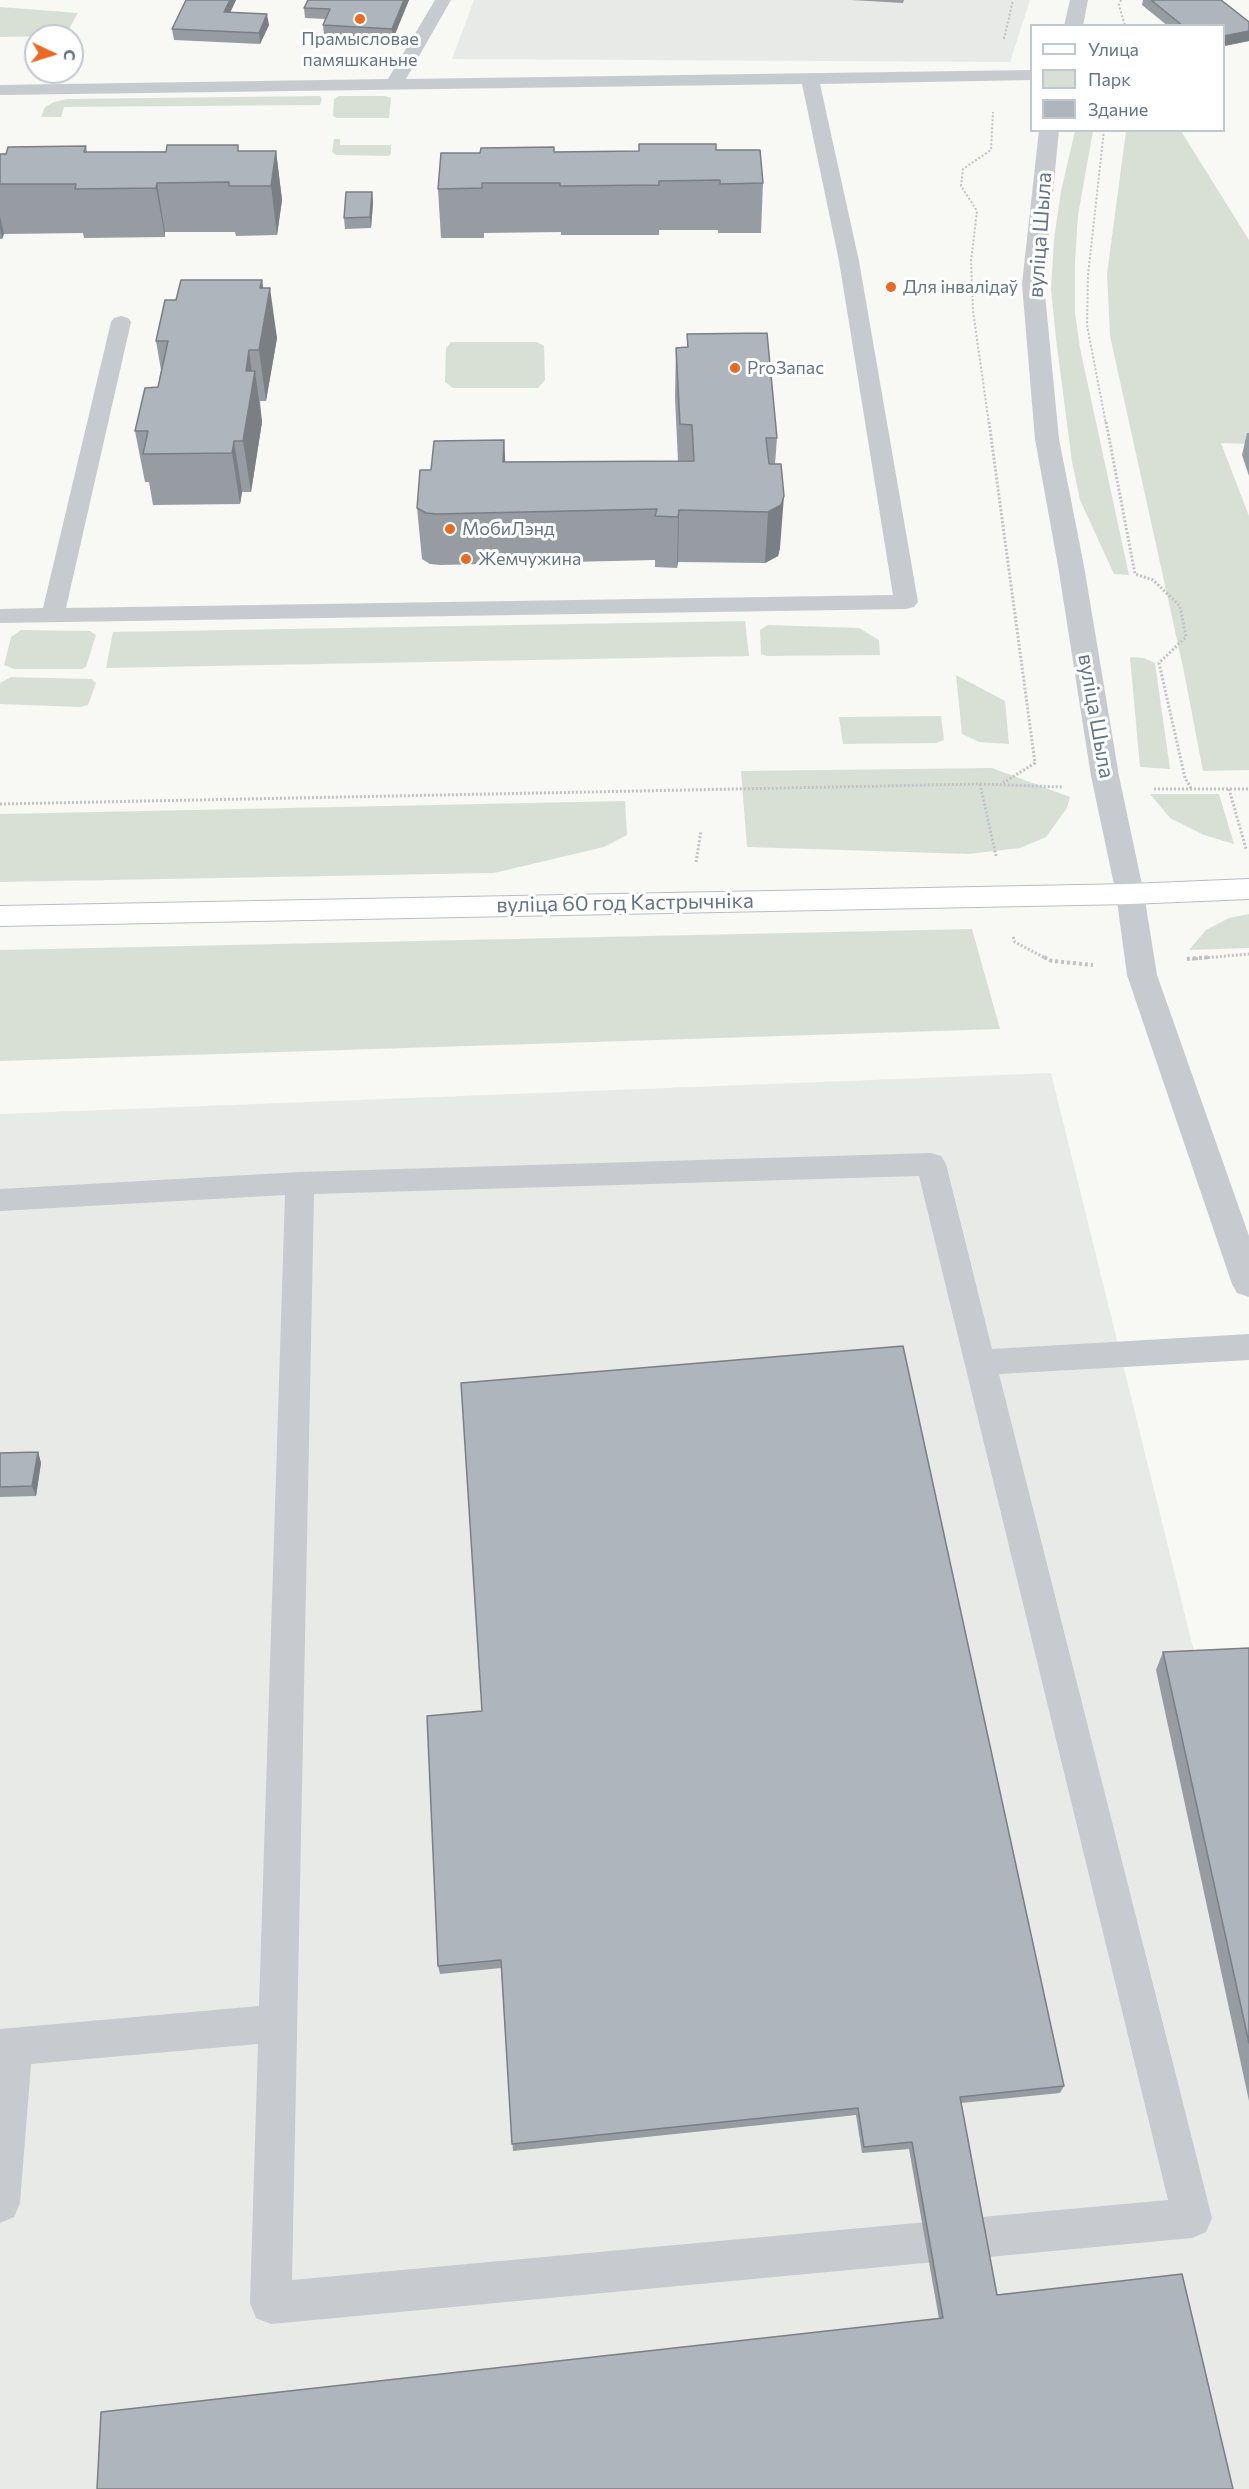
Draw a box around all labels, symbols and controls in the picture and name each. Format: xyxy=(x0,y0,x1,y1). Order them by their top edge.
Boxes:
marker: Прамысловае памяшканьне xyxy=(353,12,367,26)
north arrow xyxy=(24,24,84,84)
legend xyxy=(1030,24,1225,132)
place label: Прамысловае памяшканьне xyxy=(301,28,419,70)
text: Улица xyxy=(1088,38,1139,60)
text: С xyxy=(61,49,80,61)
text: Парк xyxy=(1088,68,1131,90)
text: Здание xyxy=(1088,98,1148,120)
street label: вуліца Шыла xyxy=(1023,171,1057,299)
place label: Для інвалідаў xyxy=(903,276,1018,298)
marker: Для інвалідаў xyxy=(884,280,898,294)
place label: ProЗапас xyxy=(747,357,824,379)
marker: ProЗапас xyxy=(728,361,742,375)
place label: МобиЛэнд xyxy=(462,518,555,540)
marker: МобиЛэнд xyxy=(443,522,457,536)
place label: Жемчужина xyxy=(478,548,581,570)
marker: Жемчужина xyxy=(459,552,473,566)
street label: вуліца Шыла xyxy=(1073,652,1119,780)
street label: вуліца 60 год Кастрычніка xyxy=(496,888,754,918)

